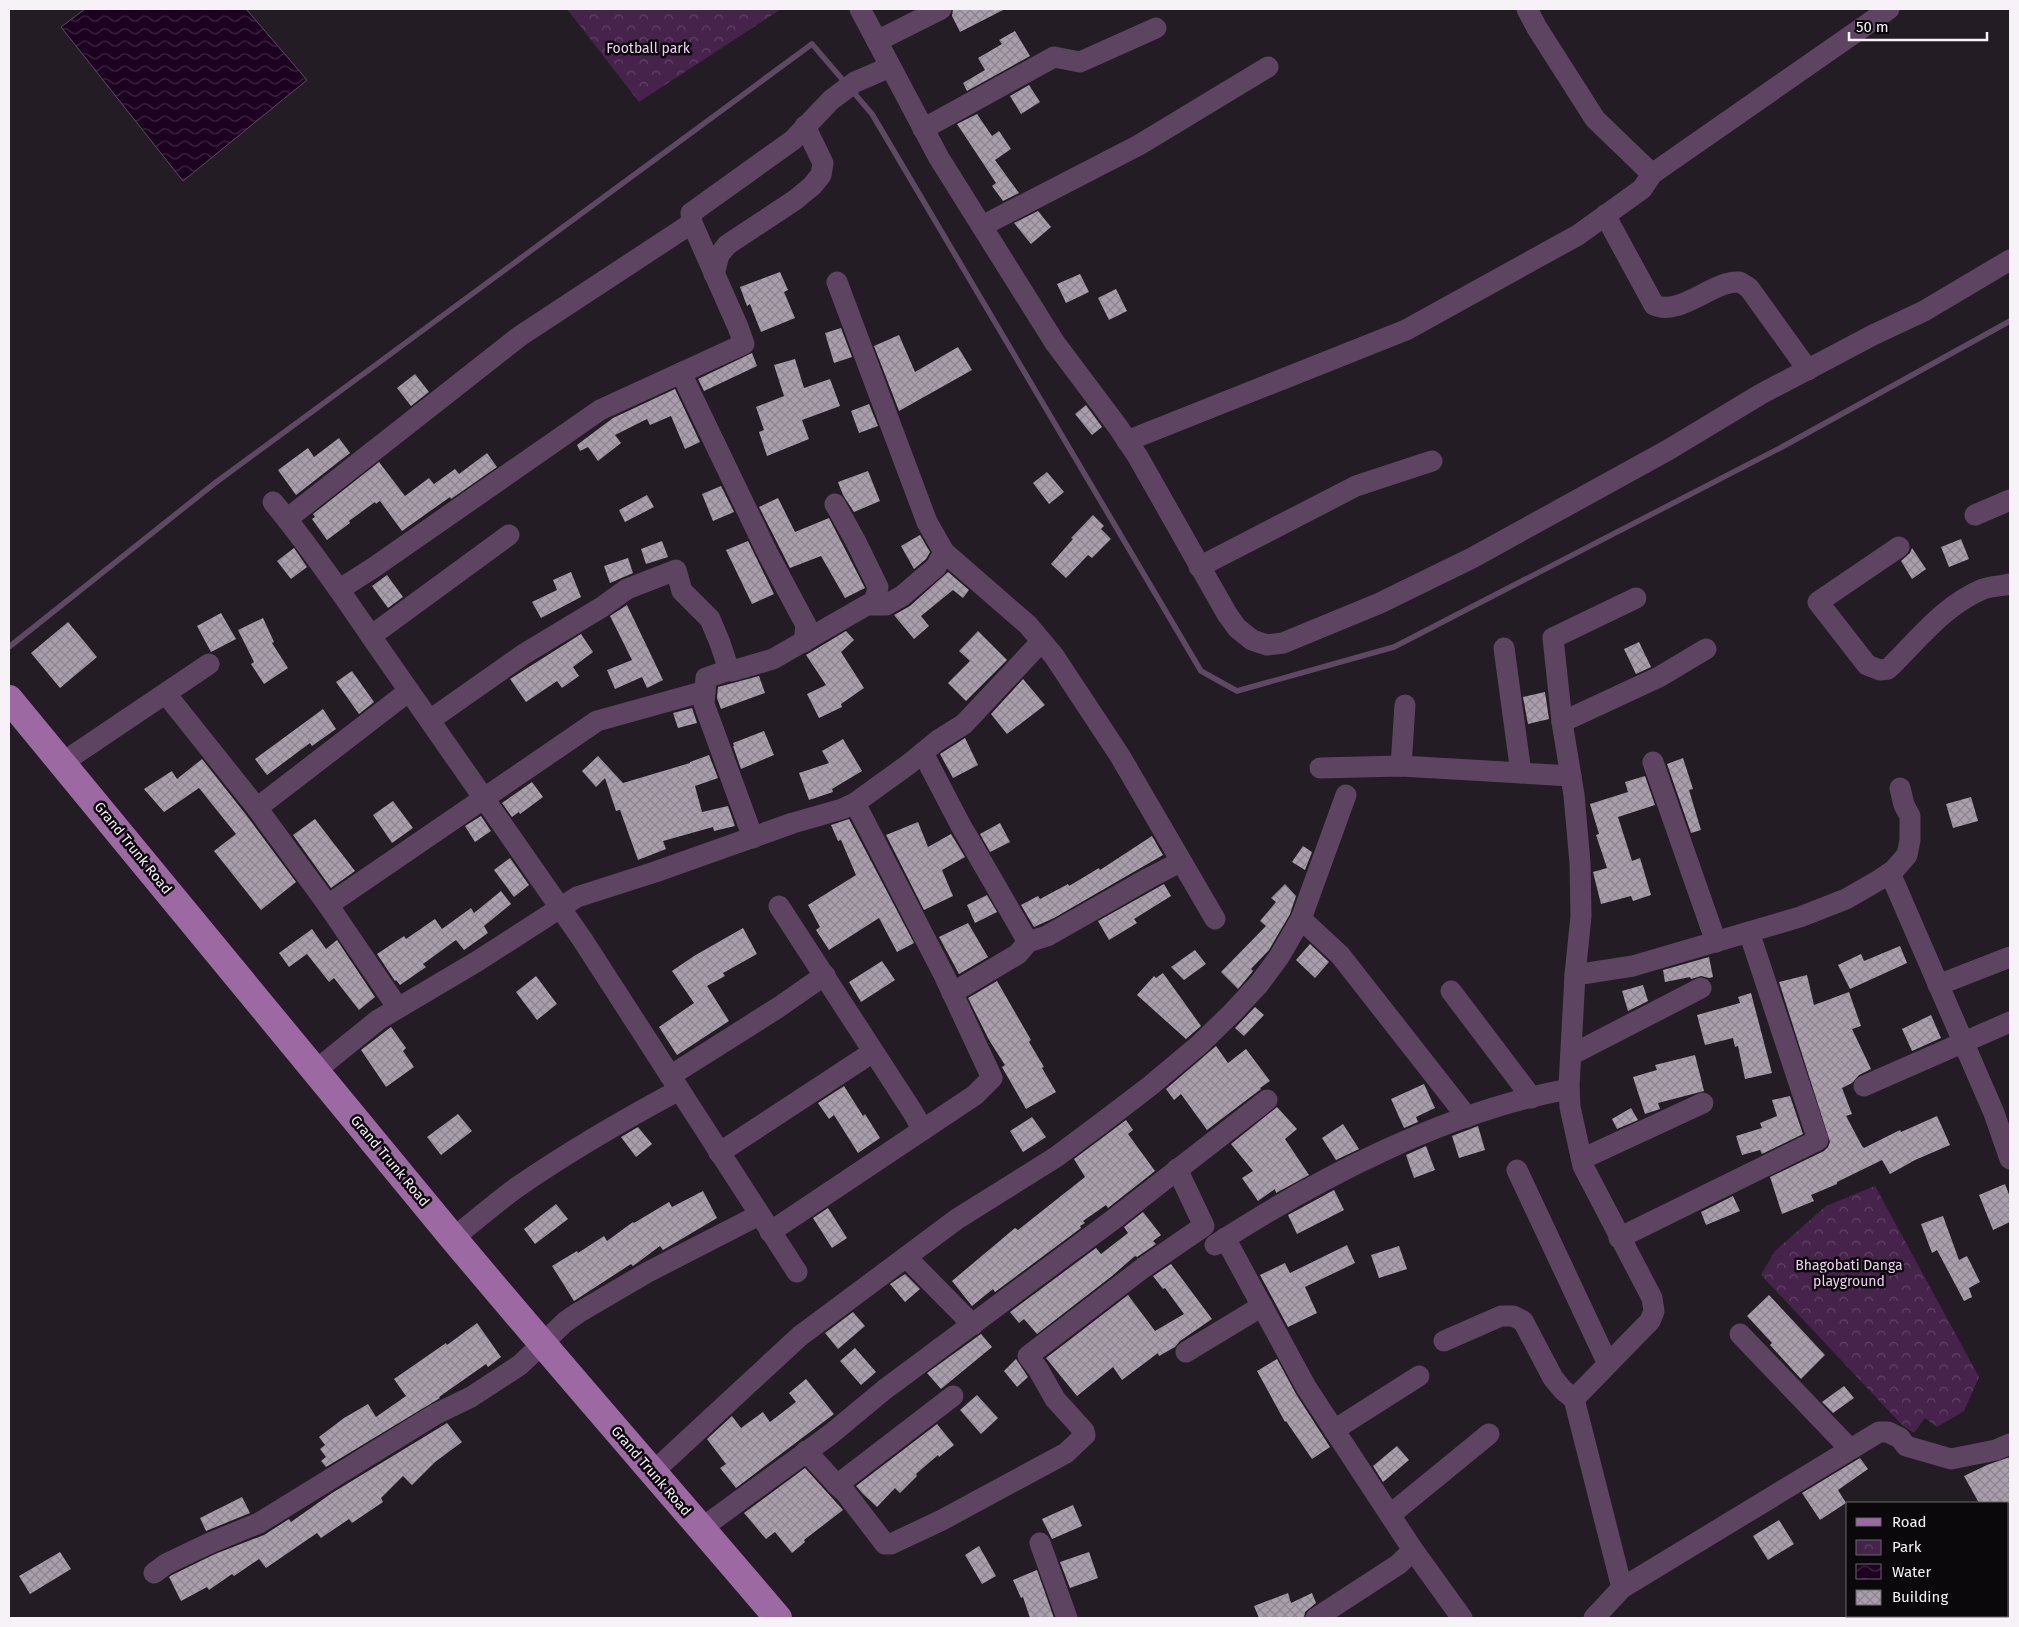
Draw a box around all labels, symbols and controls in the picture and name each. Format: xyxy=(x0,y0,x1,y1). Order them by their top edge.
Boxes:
scale bar xyxy=(1849,10,1986,42)
text: 50 m xyxy=(1856,18,1889,36)
park label: Football park xyxy=(606,40,691,57)
street label: Grand Trunk Road xyxy=(91,799,175,897)
street label: Grand Trunk Road xyxy=(347,1112,433,1210)
park label: Bhagobati Danga playground xyxy=(1795,1257,1903,1290)
street label: Grand Trunk Road xyxy=(607,1423,695,1519)
legend xyxy=(1846,1502,2009,1617)
text: Road xyxy=(1892,1513,1927,1531)
text: Park xyxy=(1892,1538,1922,1556)
text: Water xyxy=(1892,1563,1931,1581)
text: Building xyxy=(1892,1588,1948,1606)

